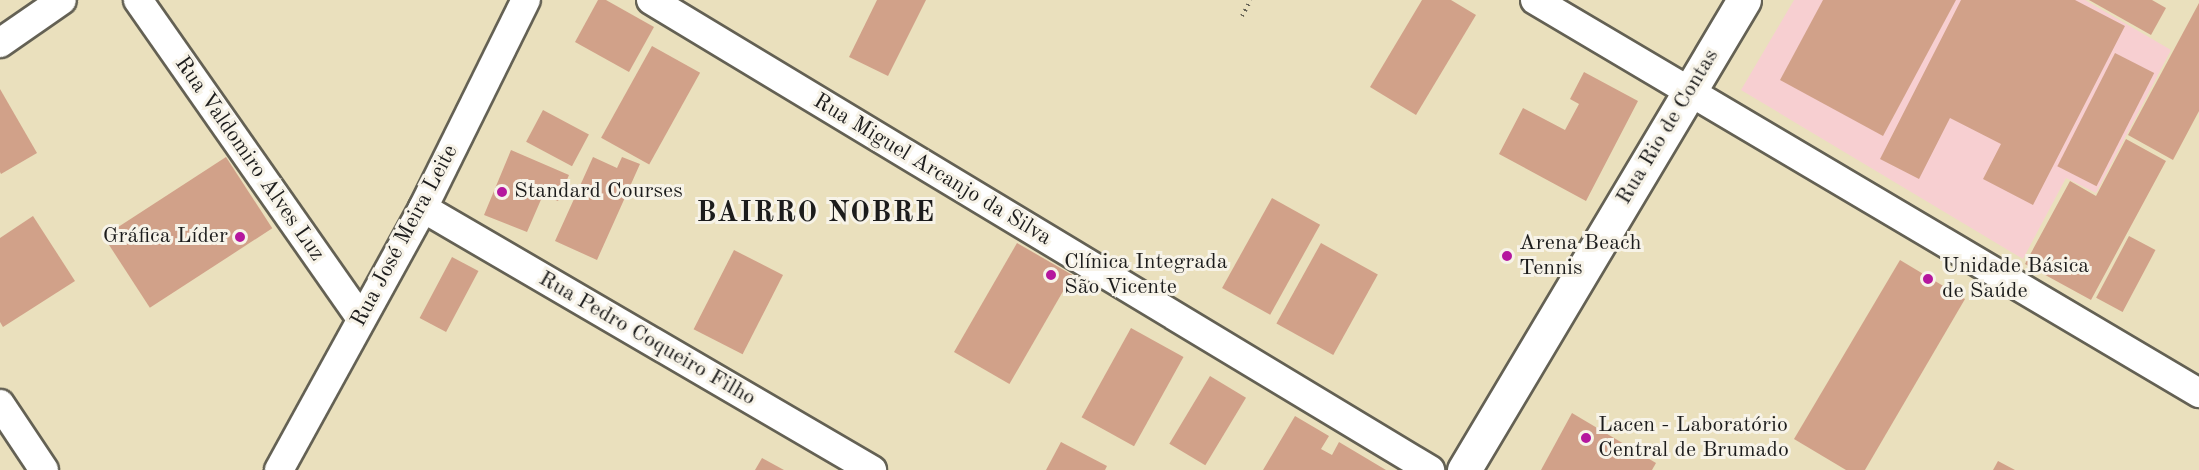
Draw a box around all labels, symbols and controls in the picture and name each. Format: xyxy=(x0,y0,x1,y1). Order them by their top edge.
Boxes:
street label: Rua Rio de Contas xyxy=(1611,44,1725,210)
street label: Rua Valdomiro Alves Luz xyxy=(168,52,330,266)
street label: Rua Miguel Arcanjo da Silva xyxy=(808,88,1056,252)
street label: Rua José Meira Leite xyxy=(346,140,464,332)
place label: Standard Courses xyxy=(514,179,683,205)
marker: Standard Courses xyxy=(495,185,509,199)
district label: BAIRRO NOBRE xyxy=(696,197,936,231)
place label: Gráfica Líder xyxy=(103,224,228,250)
marker: Gráfica Líder xyxy=(233,230,247,244)
place label: Arena Beach Tennis xyxy=(1519,230,1642,282)
place label: Clínica Integrada São Vicente xyxy=(1064,249,1228,300)
marker: Arena Beach Tennis xyxy=(1500,249,1514,263)
place label: Unidade Básica de Saúde xyxy=(1942,253,2089,304)
street label: Rua Pedro Coqueiro Filho xyxy=(534,266,760,412)
marker: Clínica Integrada São Vicente xyxy=(1042,266,1060,284)
marker: Unidade Básica de Saúde xyxy=(1919,270,1937,288)
place label: Lacen - Laboratório Central de Brumado xyxy=(1598,412,1789,464)
marker: Lacen - Laboratório Central de Brumado xyxy=(1579,431,1593,445)

